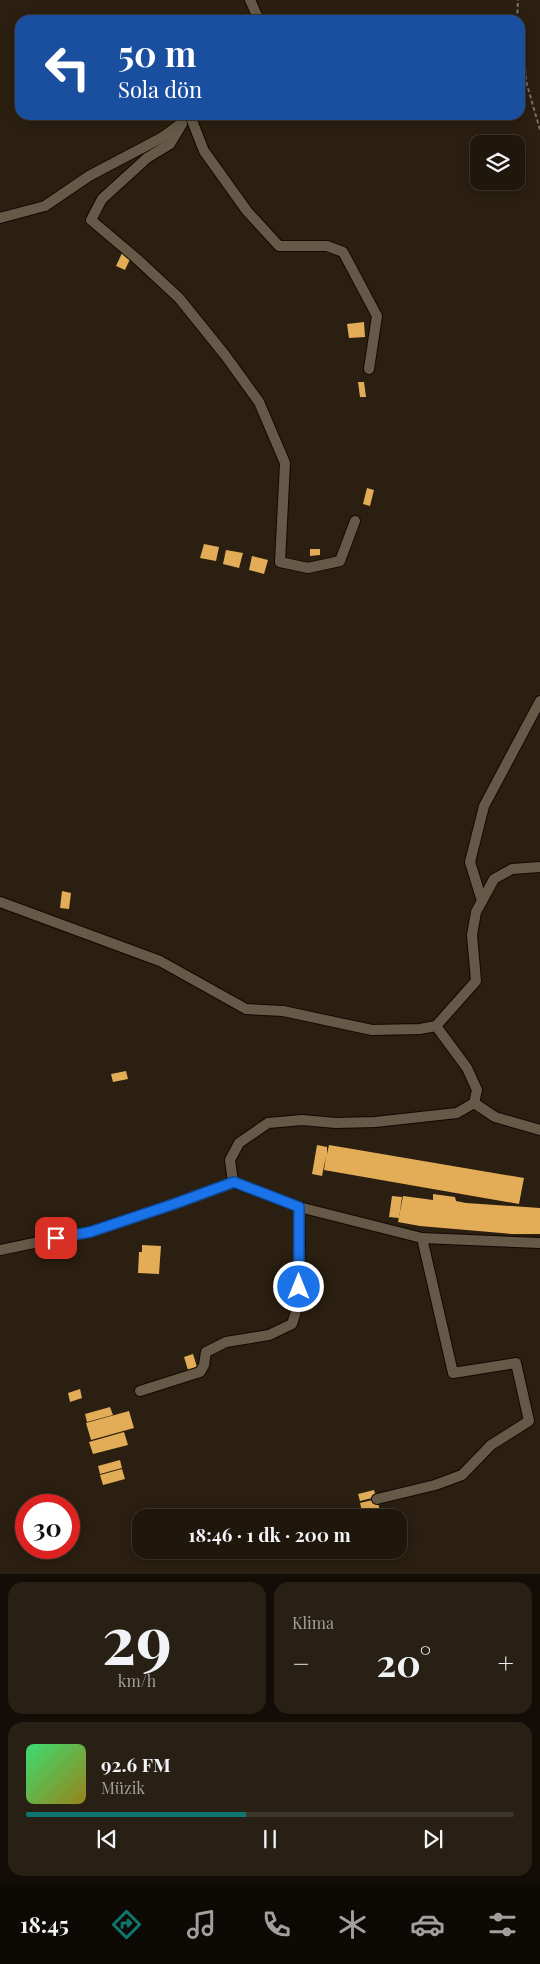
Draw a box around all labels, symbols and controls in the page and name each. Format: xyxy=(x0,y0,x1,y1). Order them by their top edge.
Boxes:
text: 50 m xyxy=(118,29,196,76)
icon: left xyxy=(35,35,100,100)
text: Sola dön xyxy=(118,74,202,104)
map controls xyxy=(470,135,525,190)
button: layers xyxy=(470,135,525,190)
pin xyxy=(35,1217,77,1259)
icon: arrive xyxy=(42,1224,70,1252)
position arrow xyxy=(272,1260,324,1312)
speed limit sign: 30 xyxy=(15,1494,80,1559)
text: 18:46 · 1 dk · 200 m xyxy=(188,1521,351,1547)
text: 29 xyxy=(102,1594,172,1680)
text: Klima xyxy=(292,1612,334,1633)
text: 20° xyxy=(376,1636,431,1687)
text: − xyxy=(292,1644,310,1681)
text: + xyxy=(498,1644,514,1681)
text: km/h xyxy=(118,1670,156,1691)
text: 92.6 FM xyxy=(101,1751,171,1777)
text: Müzik xyxy=(101,1777,145,1798)
icon: previous xyxy=(93,1825,121,1853)
icon: pause xyxy=(256,1825,284,1853)
icon: next xyxy=(419,1825,447,1853)
icon: directions xyxy=(109,1907,144,1942)
icon: music xyxy=(184,1907,219,1942)
icon: phone xyxy=(259,1907,294,1942)
icon: climate xyxy=(335,1907,370,1942)
icon: car xyxy=(410,1907,445,1942)
icon: filters xyxy=(485,1907,520,1942)
text: 18:45 xyxy=(20,1909,69,1939)

